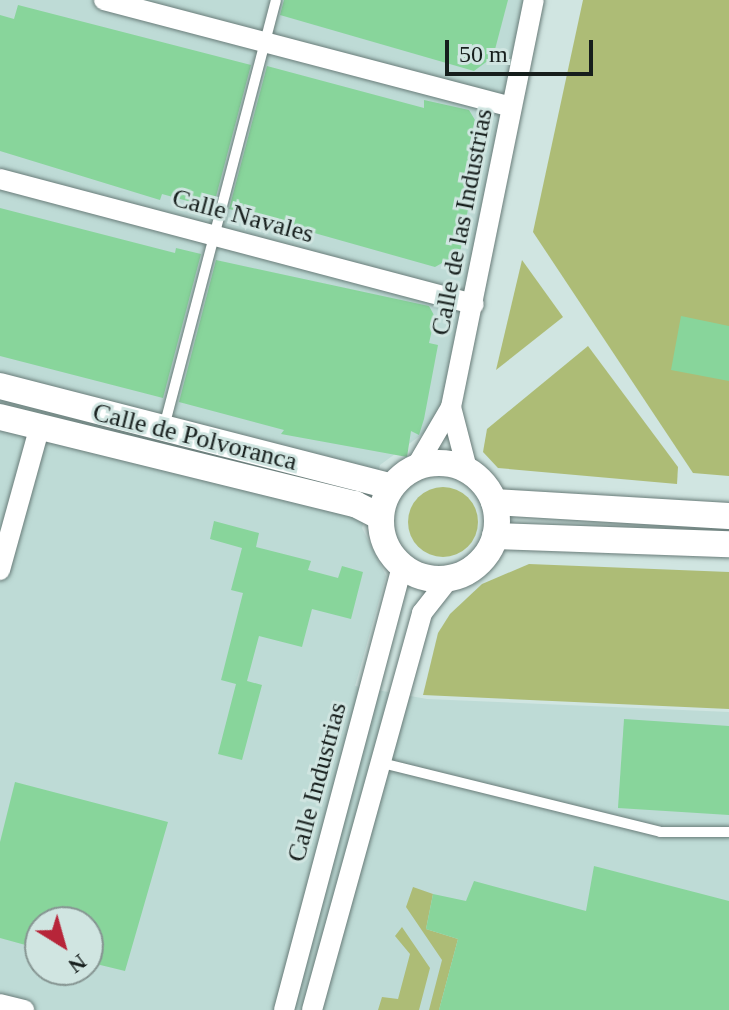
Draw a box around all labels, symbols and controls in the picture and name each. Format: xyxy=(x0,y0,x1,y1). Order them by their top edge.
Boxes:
scale bar xyxy=(449,24,597,74)
text: 50 m xyxy=(459,41,508,67)
street label: Calle de las Industrias xyxy=(425,106,499,338)
street label: Calle Navales xyxy=(169,182,317,250)
street label: Calle de Polvoranca xyxy=(90,397,300,477)
street label: Calle Industrias xyxy=(281,699,353,865)
north arrow xyxy=(24,906,104,986)
text: N xyxy=(64,949,91,979)

